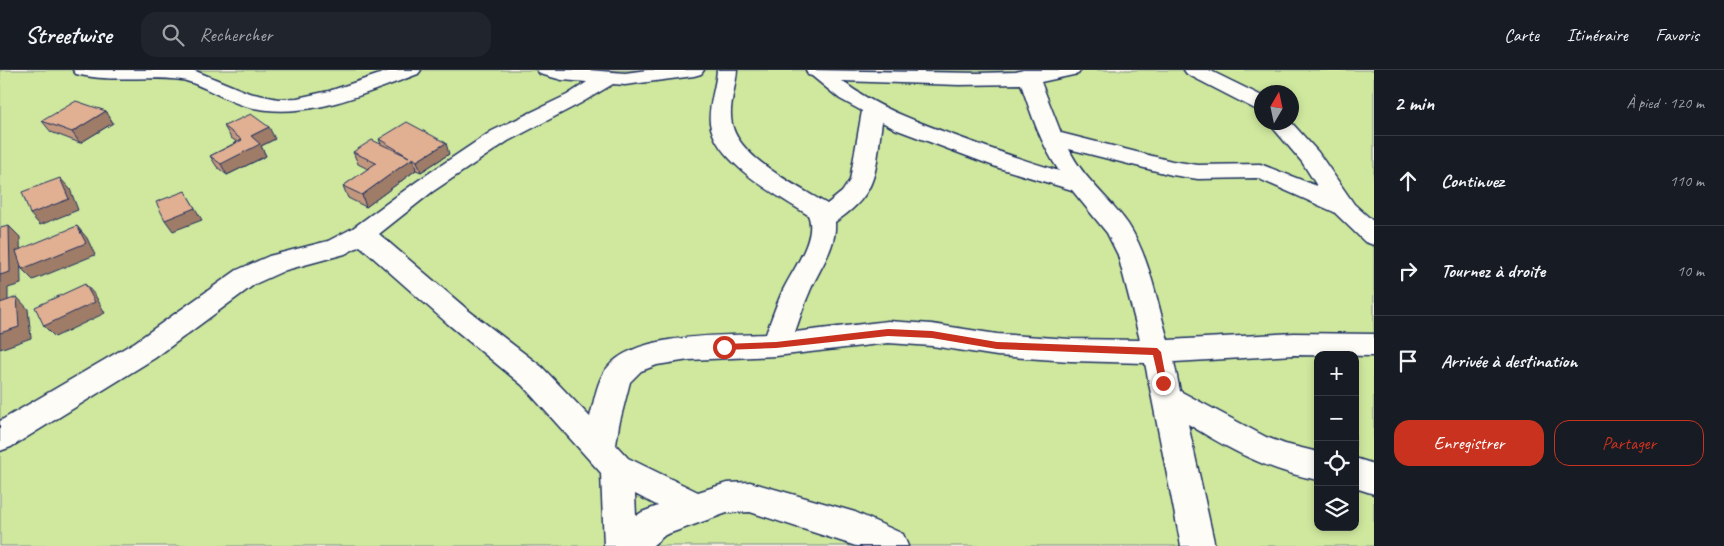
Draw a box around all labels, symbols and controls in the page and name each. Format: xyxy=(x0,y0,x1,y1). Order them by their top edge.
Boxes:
search box xyxy=(141,12,491,57)
text: Streetwise xyxy=(25,20,111,50)
icon: search xyxy=(159,21,187,49)
text: Rechercher xyxy=(199,23,272,47)
text: Carte xyxy=(1504,24,1539,46)
text: Itinéraire xyxy=(1567,24,1628,46)
text: Favoris xyxy=(1656,24,1699,46)
north arrow xyxy=(1254,85,1299,130)
text: 2 min xyxy=(1394,90,1434,116)
text: À pied · 120 m xyxy=(1626,93,1704,113)
icon: ahead xyxy=(1394,167,1422,195)
text: Continuez xyxy=(1441,169,1504,193)
text: 110 m xyxy=(1670,171,1704,191)
icon: right xyxy=(1394,257,1422,285)
text: Tournez à droite xyxy=(1441,259,1545,283)
text: 10 m xyxy=(1677,261,1704,281)
route start xyxy=(713,336,736,359)
icon: arrive xyxy=(1394,347,1422,375)
text: Arrivée à destination xyxy=(1441,349,1577,373)
map controls xyxy=(1314,351,1359,531)
button: + xyxy=(1314,351,1359,396)
route end xyxy=(1152,372,1175,395)
button: − xyxy=(1314,396,1359,441)
button: Enregistrer xyxy=(1394,420,1544,466)
button: Partager xyxy=(1554,420,1704,466)
button: locate xyxy=(1314,441,1359,486)
button: layers xyxy=(1314,486,1359,531)

